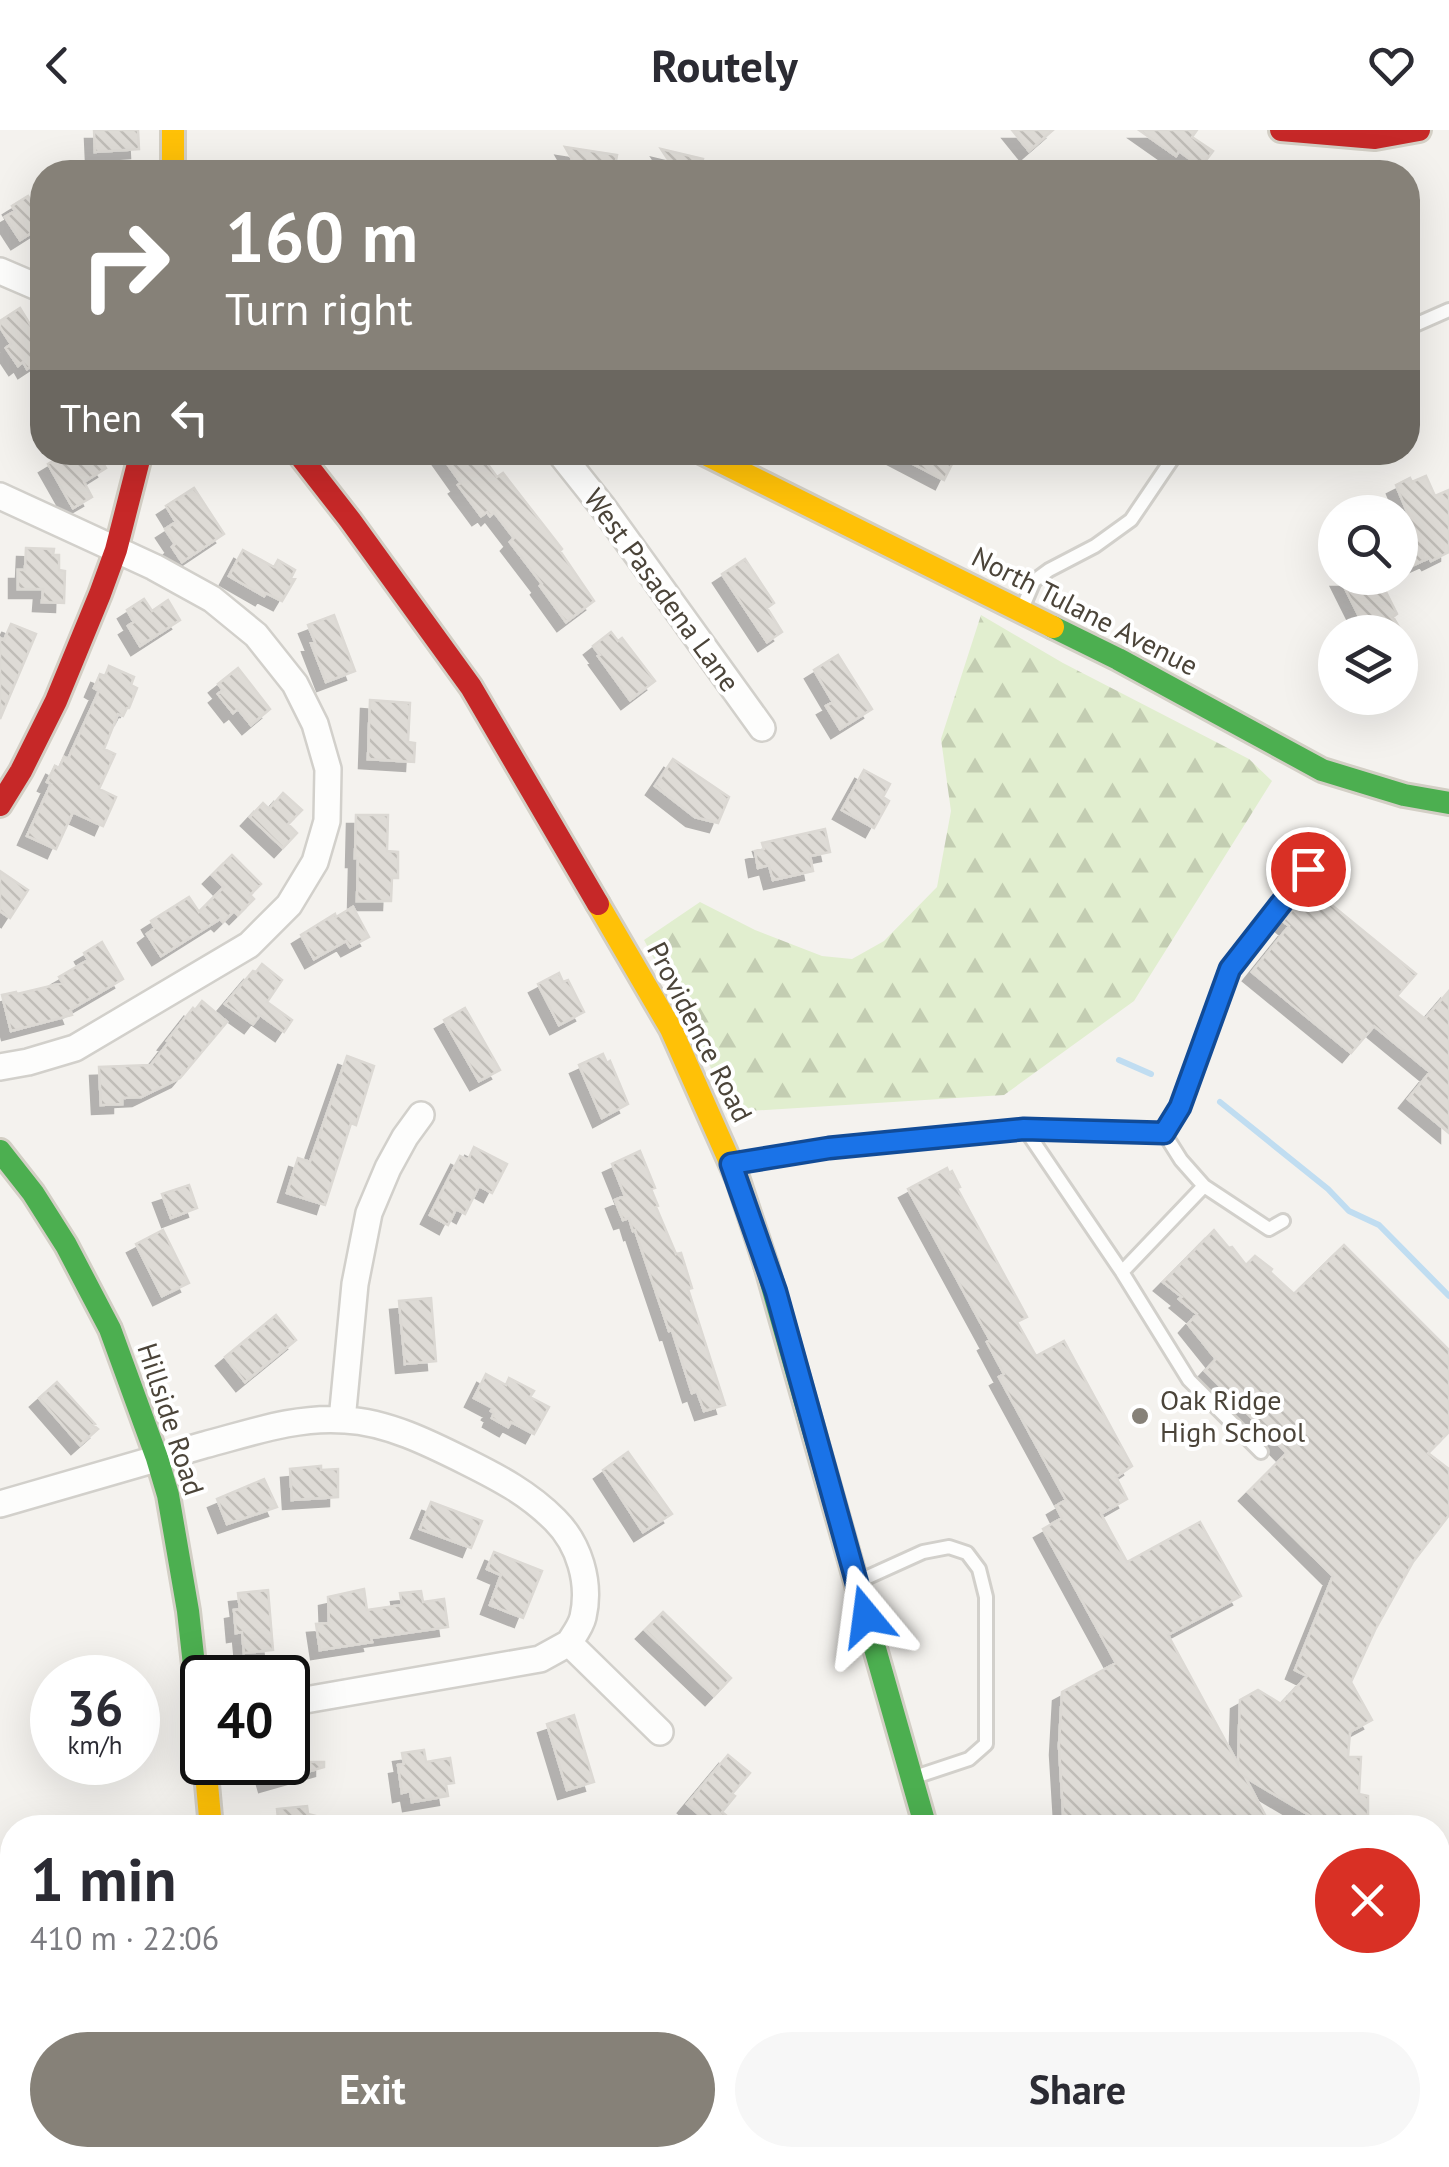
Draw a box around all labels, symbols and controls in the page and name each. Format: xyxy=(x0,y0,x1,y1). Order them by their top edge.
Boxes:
text: Routely xyxy=(651,36,798,94)
icon: back xyxy=(30,38,85,93)
icon: heart xyxy=(1364,38,1419,93)
text: 160 m xyxy=(225,191,418,281)
icon: right xyxy=(60,200,190,330)
text: Turn right xyxy=(225,279,413,337)
icon: left xyxy=(162,390,217,445)
text: Then xyxy=(60,393,142,442)
street label: West Pasadena Lane xyxy=(576,481,749,699)
map controls xyxy=(1318,495,1418,715)
button: search xyxy=(1318,495,1418,595)
street label: North Tulane Avenue xyxy=(966,538,1205,684)
button: layers xyxy=(1318,615,1418,715)
pin xyxy=(1266,827,1351,912)
icon: arrive xyxy=(1281,842,1336,897)
street label: Providence Road xyxy=(639,935,762,1128)
street label: Hillside Road xyxy=(129,1338,213,1500)
place label: Oak Ridge High School xyxy=(1160,1381,1305,1450)
marker: Oak Ridge High School xyxy=(1129,1405,1151,1427)
position arrow xyxy=(814,1564,918,1668)
speed limit sign: 40 xyxy=(180,1655,310,1785)
text: 36 xyxy=(67,1675,123,1740)
text: km/h xyxy=(68,1729,122,1761)
text: 1 min xyxy=(30,1840,176,1918)
button: close xyxy=(1315,1848,1420,1953)
text: 410 m · 22:06 xyxy=(30,1917,219,1959)
button: Exit xyxy=(30,2032,715,2147)
button: Share xyxy=(735,2032,1420,2147)

